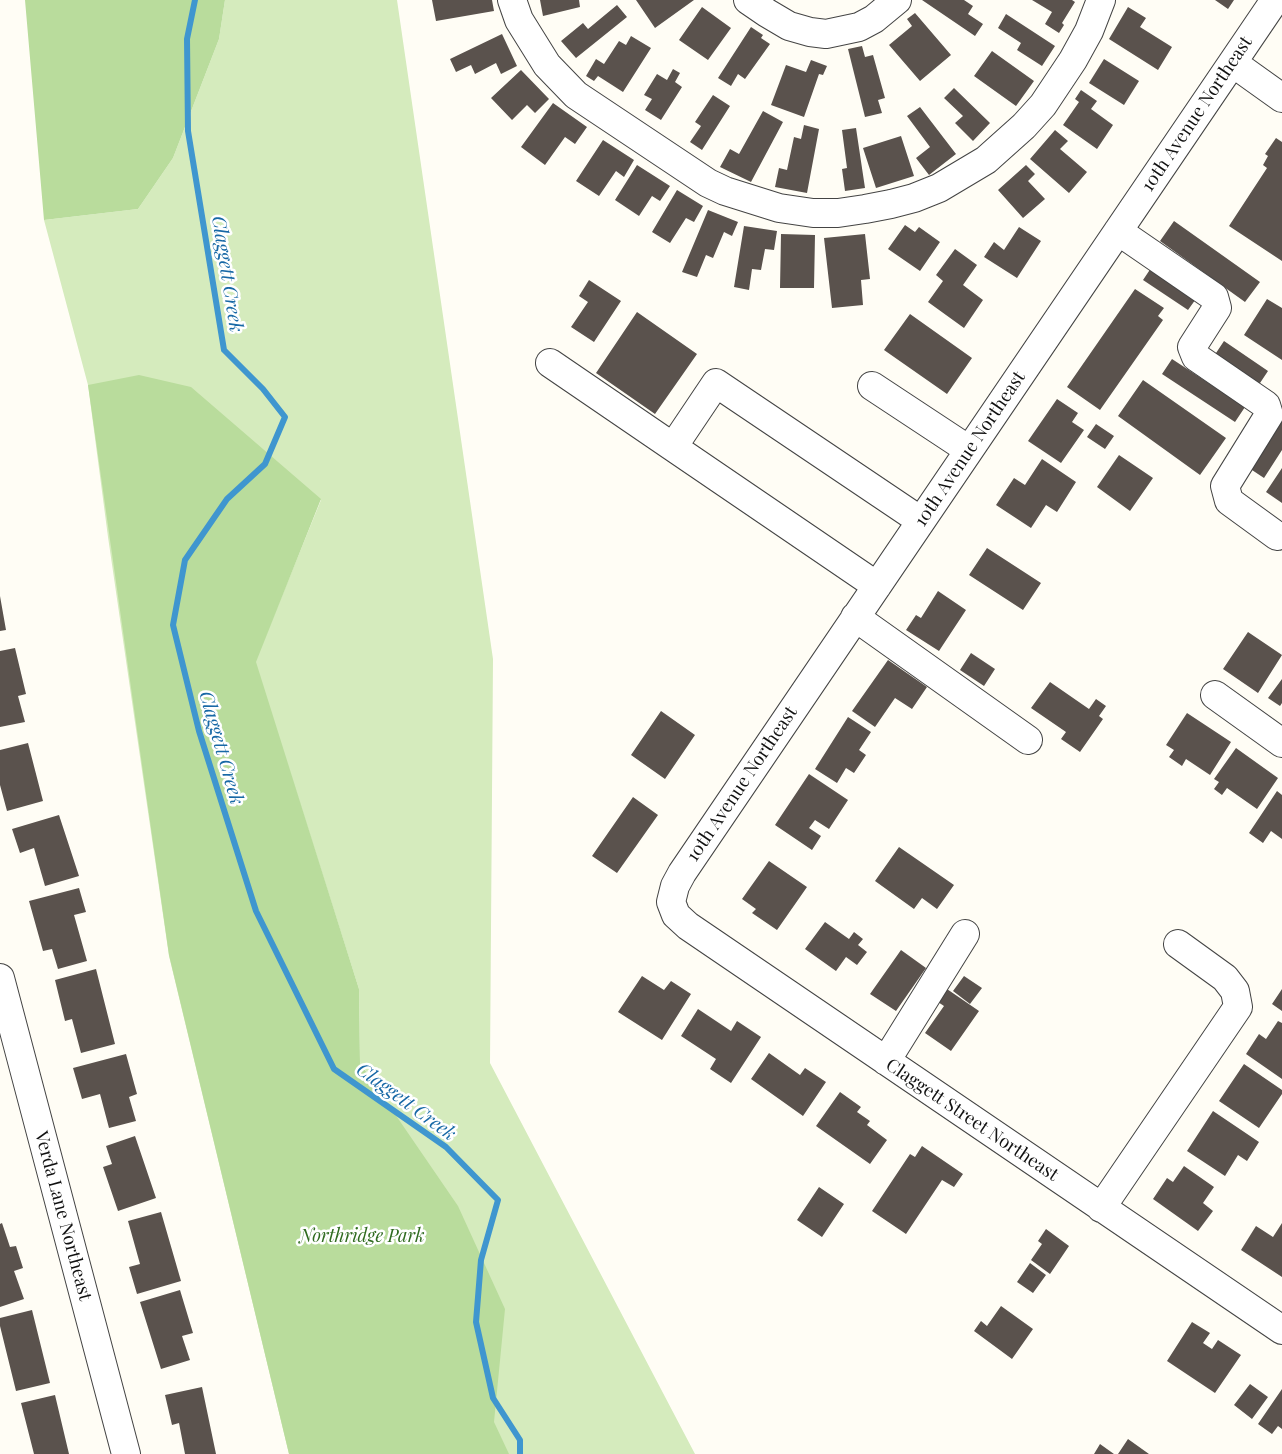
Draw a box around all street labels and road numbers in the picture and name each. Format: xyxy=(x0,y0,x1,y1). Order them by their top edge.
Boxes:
street label: 10th Avenue Northeast xyxy=(1137,32,1257,196)
street label: 10th Avenue Northeast xyxy=(910,367,1030,531)
street label: 10th Avenue Northeast xyxy=(682,702,802,866)
street label: Claggett Street Northeast xyxy=(882,1054,1062,1186)
street label: Verda Lane Northeast xyxy=(30,1129,96,1303)

